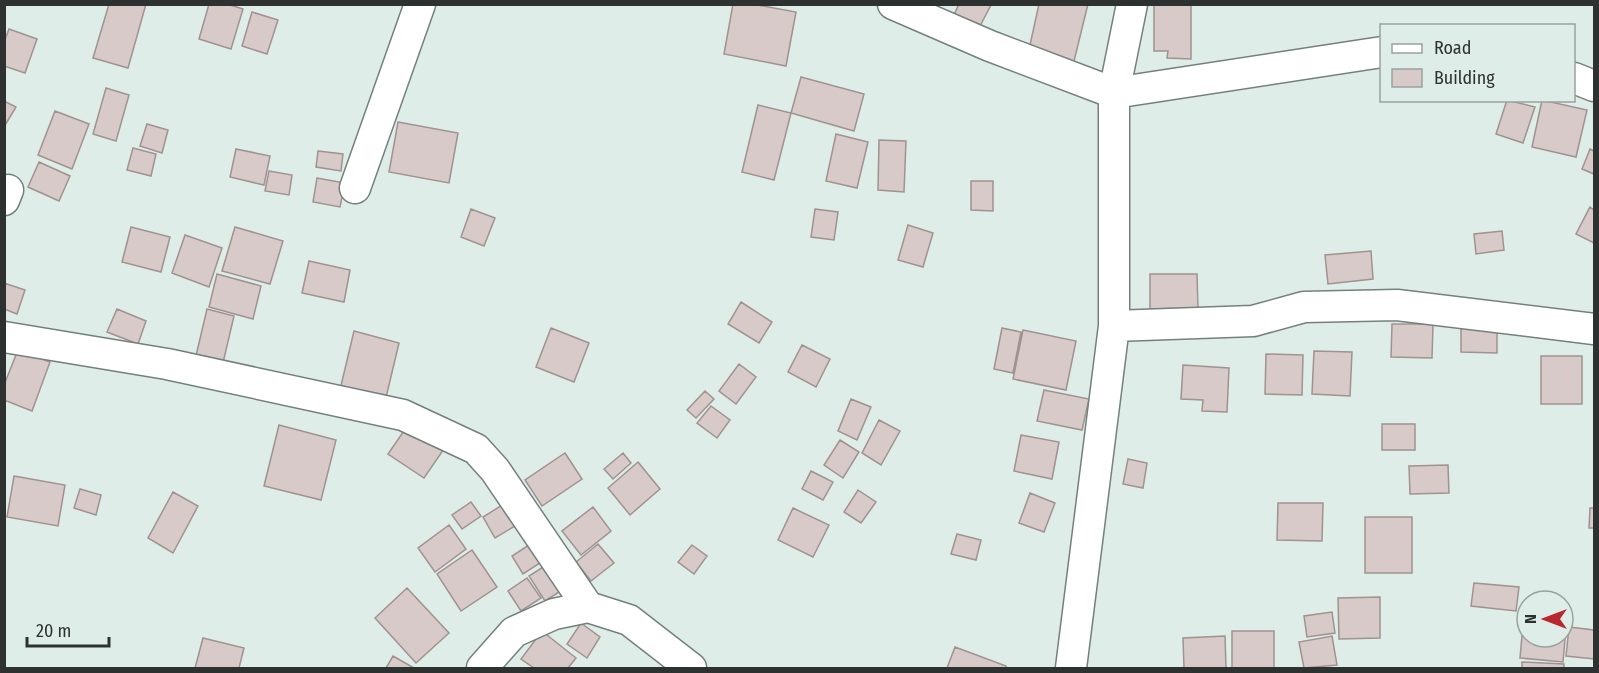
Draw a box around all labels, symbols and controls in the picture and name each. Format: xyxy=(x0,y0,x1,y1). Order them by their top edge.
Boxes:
legend xyxy=(1380,24,1575,102)
text: Road xyxy=(1434,37,1471,59)
text: Building xyxy=(1434,67,1495,89)
north arrow xyxy=(1515,589,1575,649)
scale bar xyxy=(27,610,110,648)
text: N xyxy=(1521,614,1540,624)
text: 20 m xyxy=(36,620,71,642)

